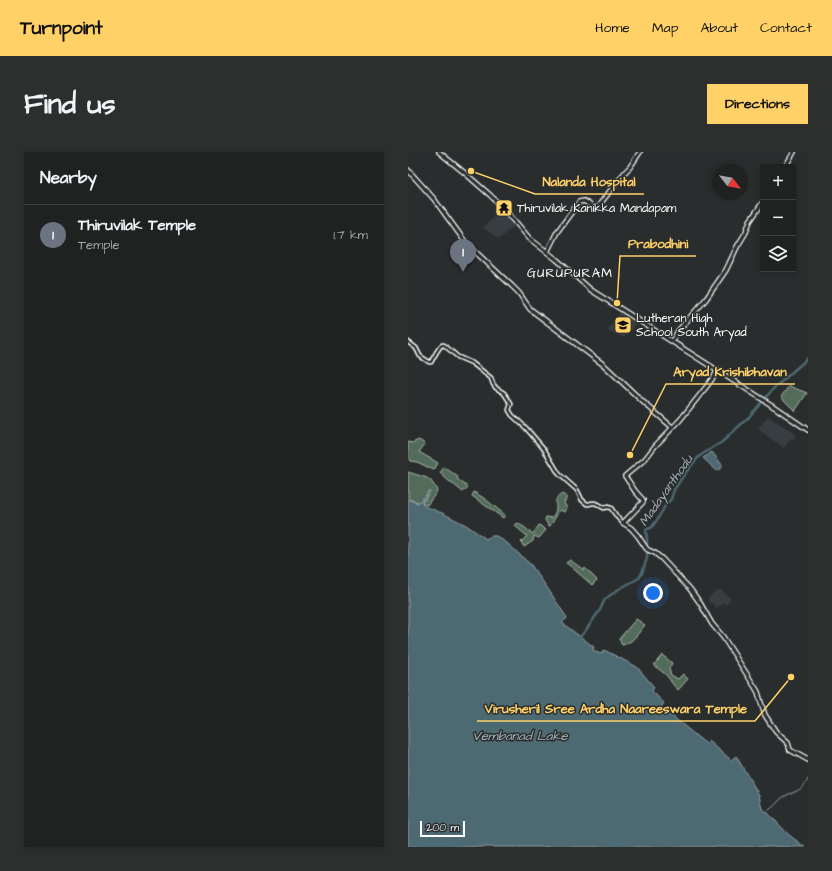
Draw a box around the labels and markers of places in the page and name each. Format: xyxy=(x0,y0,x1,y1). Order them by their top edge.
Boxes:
callout: Nalanda Hospital xyxy=(535,169,644,194)
temple icon: Thiruvilak Kanikka Mandapam xyxy=(494,198,514,218)
place label: Thiruvilak Kanikka Mandapam xyxy=(517,200,677,217)
callout: Prabodhini xyxy=(620,231,696,256)
pin: 1 xyxy=(450,239,476,272)
place label: Lutheran High School South Aryad xyxy=(636,310,747,342)
school or university icon: Lutheran High School South Aryad xyxy=(613,315,633,335)
callout: Aryad Krishibhavan xyxy=(666,359,795,384)
callout: Virusheril Sree Ardha Naareeswara Temple xyxy=(477,696,755,721)

